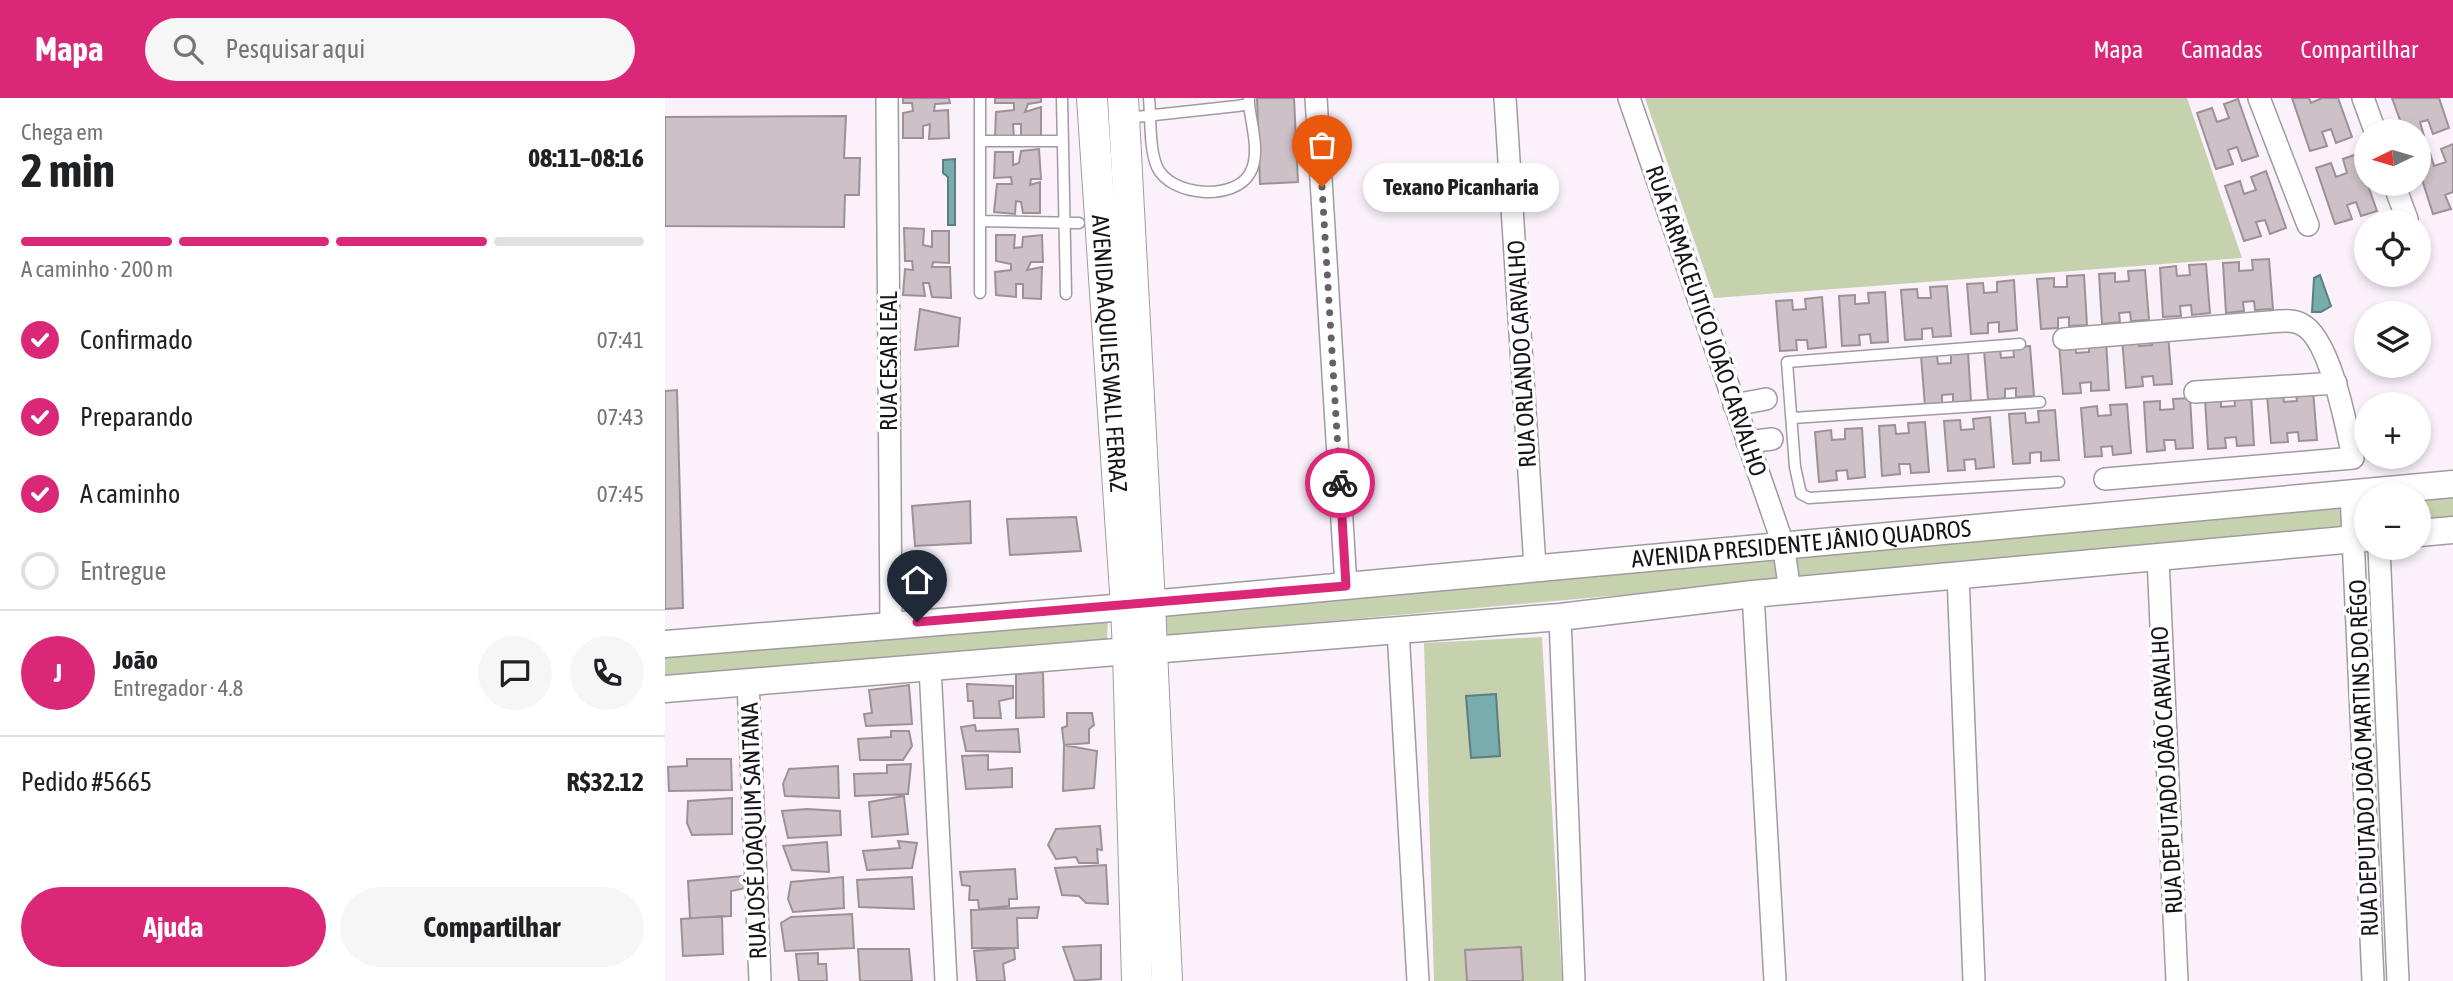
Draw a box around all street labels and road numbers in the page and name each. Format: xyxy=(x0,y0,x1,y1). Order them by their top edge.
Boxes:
street label: RUA FARMACEUTICO JOÃO CARVALHO xyxy=(1641,162,1772,480)
street label: AVENIDA AQUILES WALL FERRAZ xyxy=(1087,214,1132,493)
street label: RUA ORLANDO CARVALHO xyxy=(1502,240,1541,468)
street label: RUA CESAR LEAL xyxy=(875,290,902,431)
street label: AVENIDA PRESIDENTE JÂNIO QUADROS xyxy=(1630,514,1972,573)
street label: RUA DEPUTADO JOÃO MARTINS DO RÊGO xyxy=(2344,579,2383,937)
street label: RUA DEPUTADO JOÃO CARVALHO xyxy=(2145,625,2188,915)
street label: RUA JOSÉ JOAQUIM SANTANA xyxy=(736,702,771,960)

